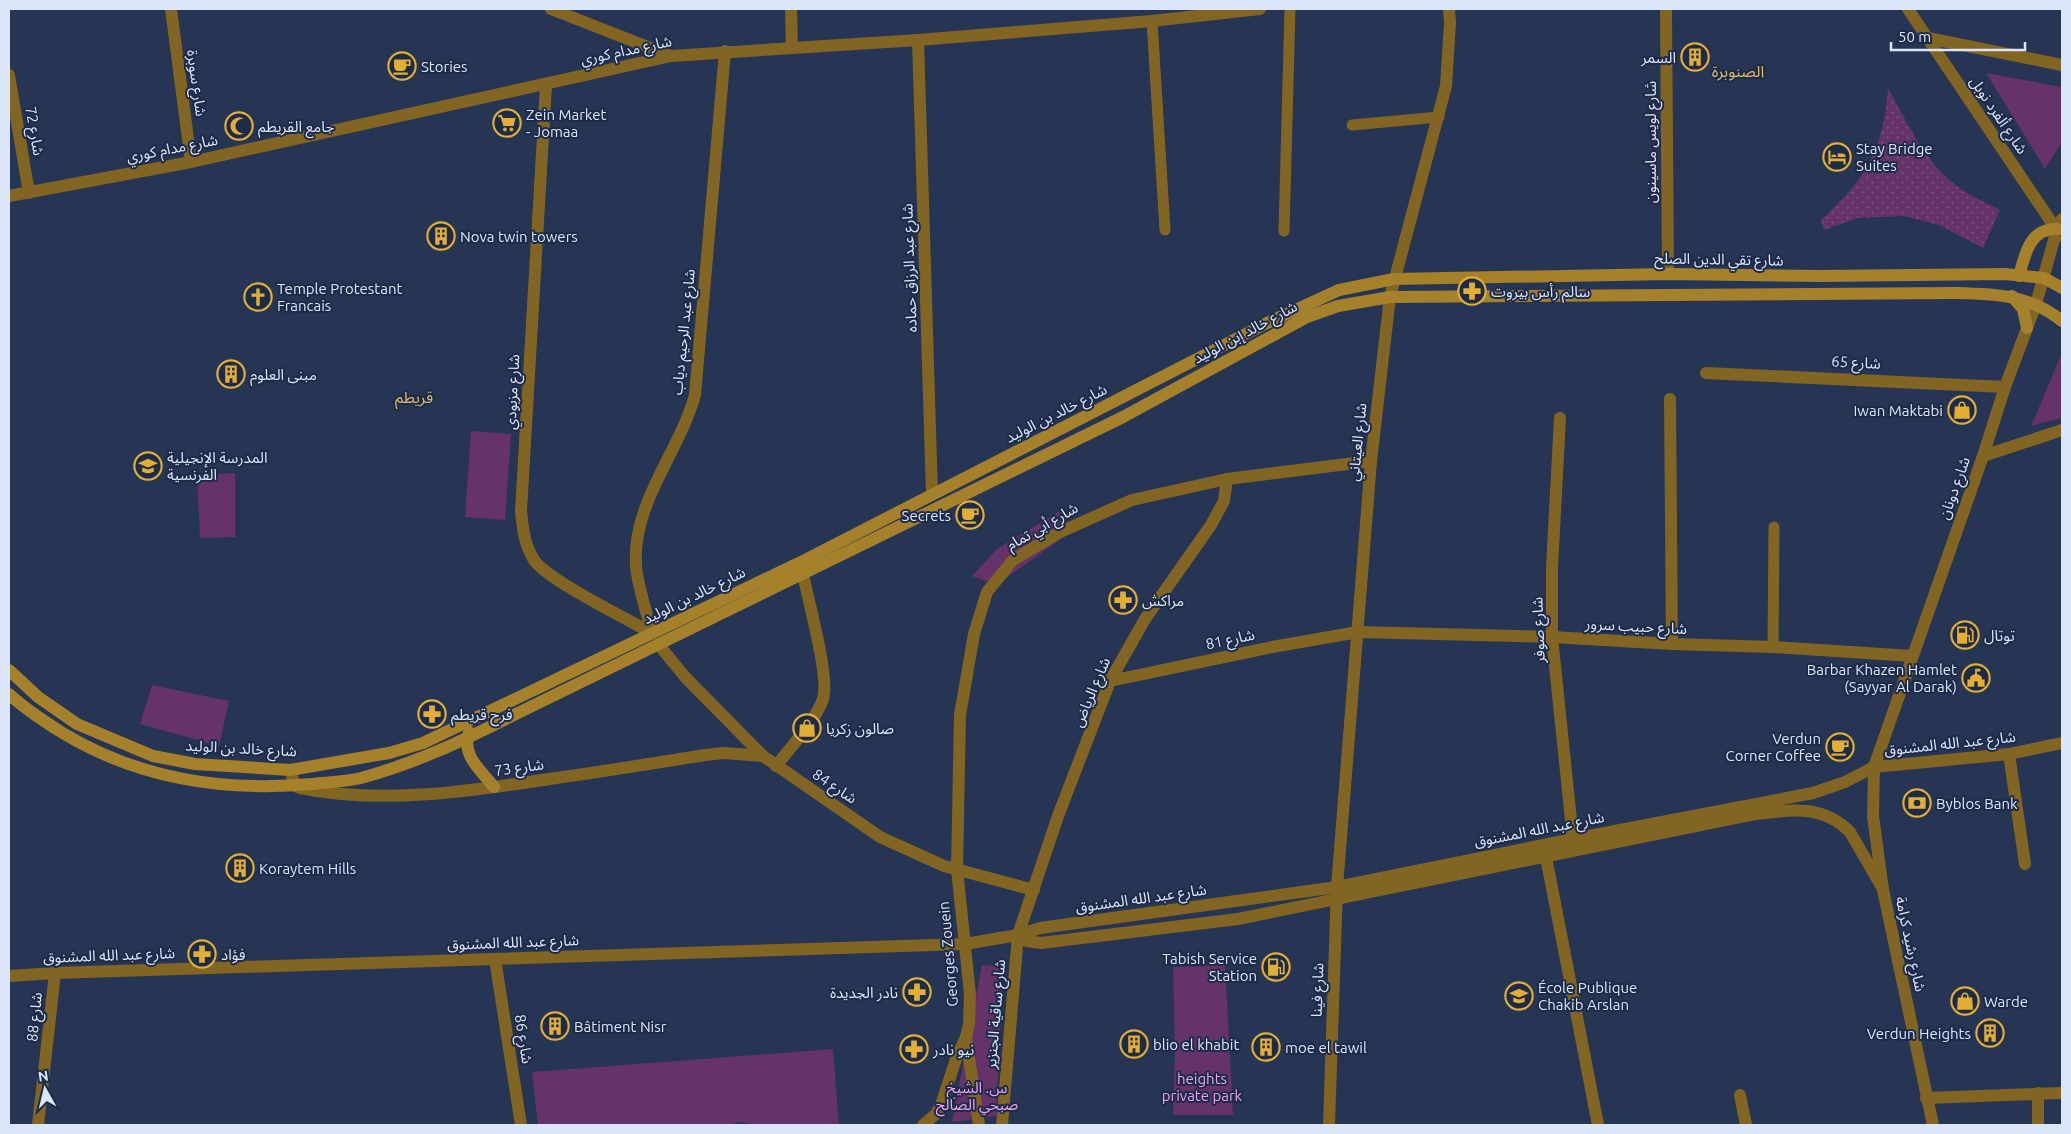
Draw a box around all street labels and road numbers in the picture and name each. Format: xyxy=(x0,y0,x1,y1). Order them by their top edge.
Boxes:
street label: شارع مدام كوري xyxy=(579,32,674,72)
street label: شارع سوبرة xyxy=(180,49,210,118)
street label: شارع ألفرد نوبل xyxy=(1964,73,2031,159)
street label: شارع لويس ماسينون xyxy=(1642,80,1663,203)
street label: شارع 72 xyxy=(18,105,48,158)
street label: شارع مدام كوري xyxy=(125,131,220,169)
street label: شارع عبد الرزاق حماده xyxy=(898,203,924,333)
street label: شارع تقي الدين الصلح xyxy=(1654,249,1784,273)
street label: شارع عبد الرحيم دياب xyxy=(668,268,702,396)
street label: شارع خالد إبن الوليد xyxy=(1190,297,1302,370)
street label: شارع 65 xyxy=(1831,352,1881,376)
street label: شارع مزبودي xyxy=(502,354,526,430)
street label: شارع خالد بن الوليد xyxy=(1002,380,1112,449)
street label: شارع العيتاني xyxy=(1344,402,1374,482)
street label: شارع دونان xyxy=(1935,454,1977,523)
street label: شارع أبي تمام xyxy=(1003,499,1083,557)
street label: شارع خالد بن الوليد xyxy=(640,563,750,631)
street label: شارع صوفر xyxy=(1528,596,1552,664)
street label: شارع حبيب سرور xyxy=(1583,615,1688,641)
street label: شارع 81 xyxy=(1204,625,1257,656)
street label: شارع الرياض xyxy=(1069,654,1117,731)
street label: شارع عبد الله المشنوق xyxy=(1883,728,2017,762)
street label: شارع خالد بن الوليد xyxy=(185,737,297,763)
street label: شارع 73 xyxy=(493,755,546,783)
street label: شارع 84 xyxy=(807,765,861,810)
street label: شارع عبد الله المشنوق xyxy=(1472,808,1607,854)
street label: شارع عبد الله المشنوق xyxy=(1074,880,1208,920)
street label: شارع رشيد كرامة xyxy=(1889,895,1929,994)
street label: Georges Zouein xyxy=(935,901,961,1007)
street label: شارع عبد الله المشنوق xyxy=(447,931,580,957)
street label: شارع عبد الله المشنوق xyxy=(43,944,176,970)
street label: شارع ساقية الجنزير xyxy=(982,958,1012,1071)
street label: شارع فينا xyxy=(1308,962,1330,1018)
street label: شارع 88 xyxy=(23,991,49,1043)
street label: شارع 86 xyxy=(508,1013,536,1066)

